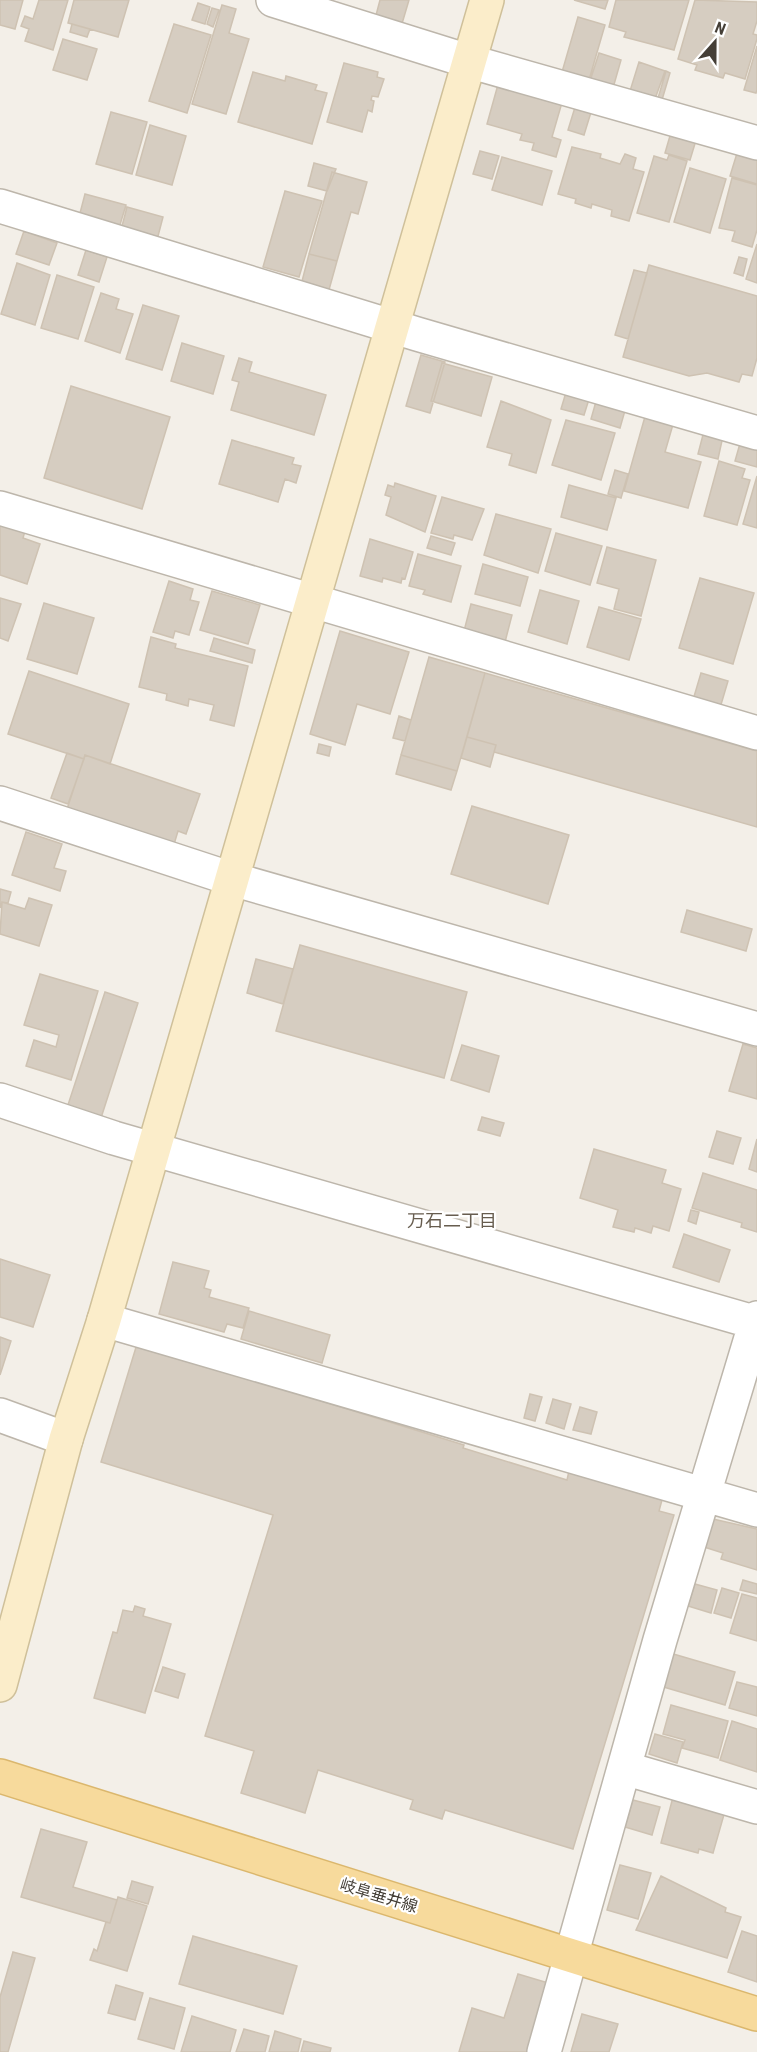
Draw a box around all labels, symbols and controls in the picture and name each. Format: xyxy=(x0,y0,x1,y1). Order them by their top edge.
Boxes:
north arrow xyxy=(685,12,745,72)
text: N xyxy=(712,18,728,39)
district label: 万石二丁目 xyxy=(407,1210,497,1231)
street label: 岐阜垂井線 xyxy=(338,1875,420,1916)

